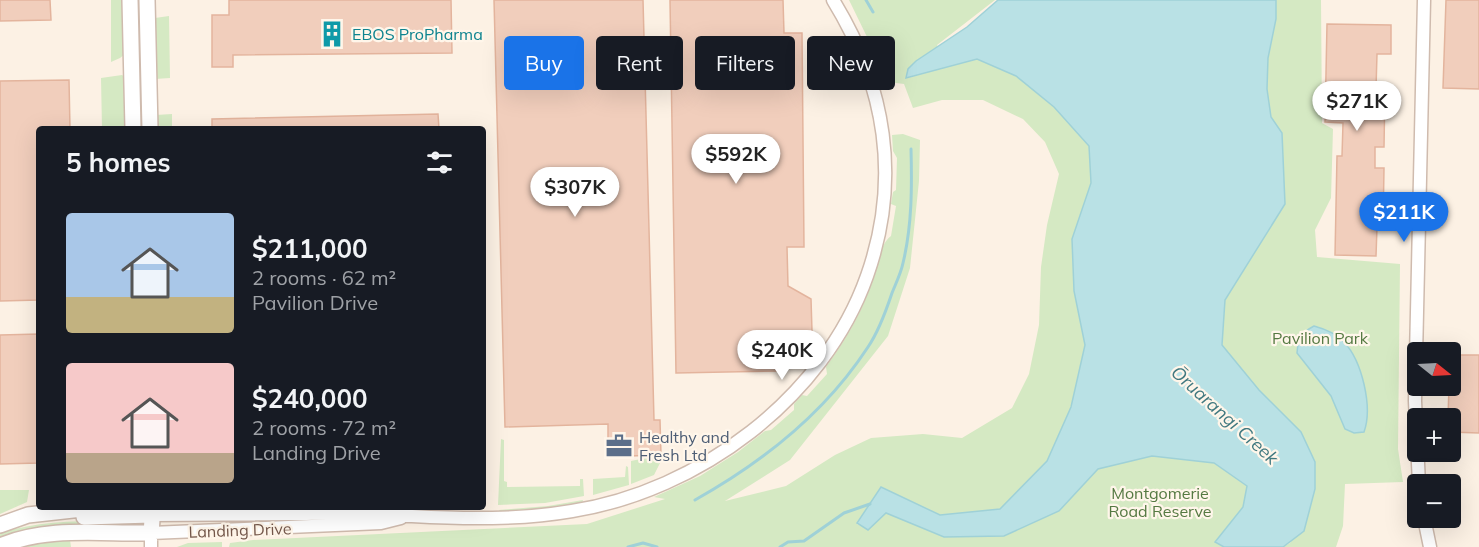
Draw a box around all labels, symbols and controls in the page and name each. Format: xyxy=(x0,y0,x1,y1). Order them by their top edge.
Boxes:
building icon: EBOS ProPharma xyxy=(317,19,347,49)
place label: EBOS ProPharma xyxy=(352,24,483,44)
chip: Buy xyxy=(504,36,584,90)
chip: Rent xyxy=(596,36,683,90)
chip: Filters xyxy=(695,36,795,90)
chip: New xyxy=(807,36,895,90)
pin: $271K xyxy=(1315,81,1399,132)
text: $271K xyxy=(1326,88,1388,113)
pin: $592K xyxy=(694,134,778,185)
text: $592K xyxy=(705,141,767,166)
text: 5 homes xyxy=(66,146,170,179)
icon: filters xyxy=(423,146,456,179)
pin: $307K xyxy=(533,167,617,218)
text: $307K xyxy=(544,174,606,199)
pin: $211K xyxy=(1362,192,1446,243)
text: $211K xyxy=(1373,199,1435,224)
text: $211,000 xyxy=(252,232,368,265)
icon: home xyxy=(114,237,186,309)
text: 2 rooms · 62 m² xyxy=(252,265,396,290)
text: Pavilion Drive xyxy=(252,290,378,315)
park label: Pavilion Park xyxy=(1272,328,1369,348)
pin: $240K xyxy=(740,330,824,381)
text: $240K xyxy=(751,337,813,362)
north arrow xyxy=(1407,342,1461,396)
map controls xyxy=(1407,342,1461,528)
water label: Ōruarangi Creek xyxy=(1166,361,1284,470)
text: $240,000 xyxy=(252,382,368,415)
icon: home xyxy=(114,387,186,459)
button: + xyxy=(1407,408,1461,462)
text: 2 rooms · 72 m² xyxy=(252,415,396,440)
place label: Healthy and Fresh Ltd xyxy=(639,427,730,465)
office icon: Healthy and Fresh Ltd xyxy=(604,431,634,461)
text: Landing Drive xyxy=(252,440,381,465)
button: − xyxy=(1407,474,1461,528)
park label: Montgomerie Road Reserve xyxy=(1108,483,1212,521)
street label: Landing Drive xyxy=(188,518,292,542)

